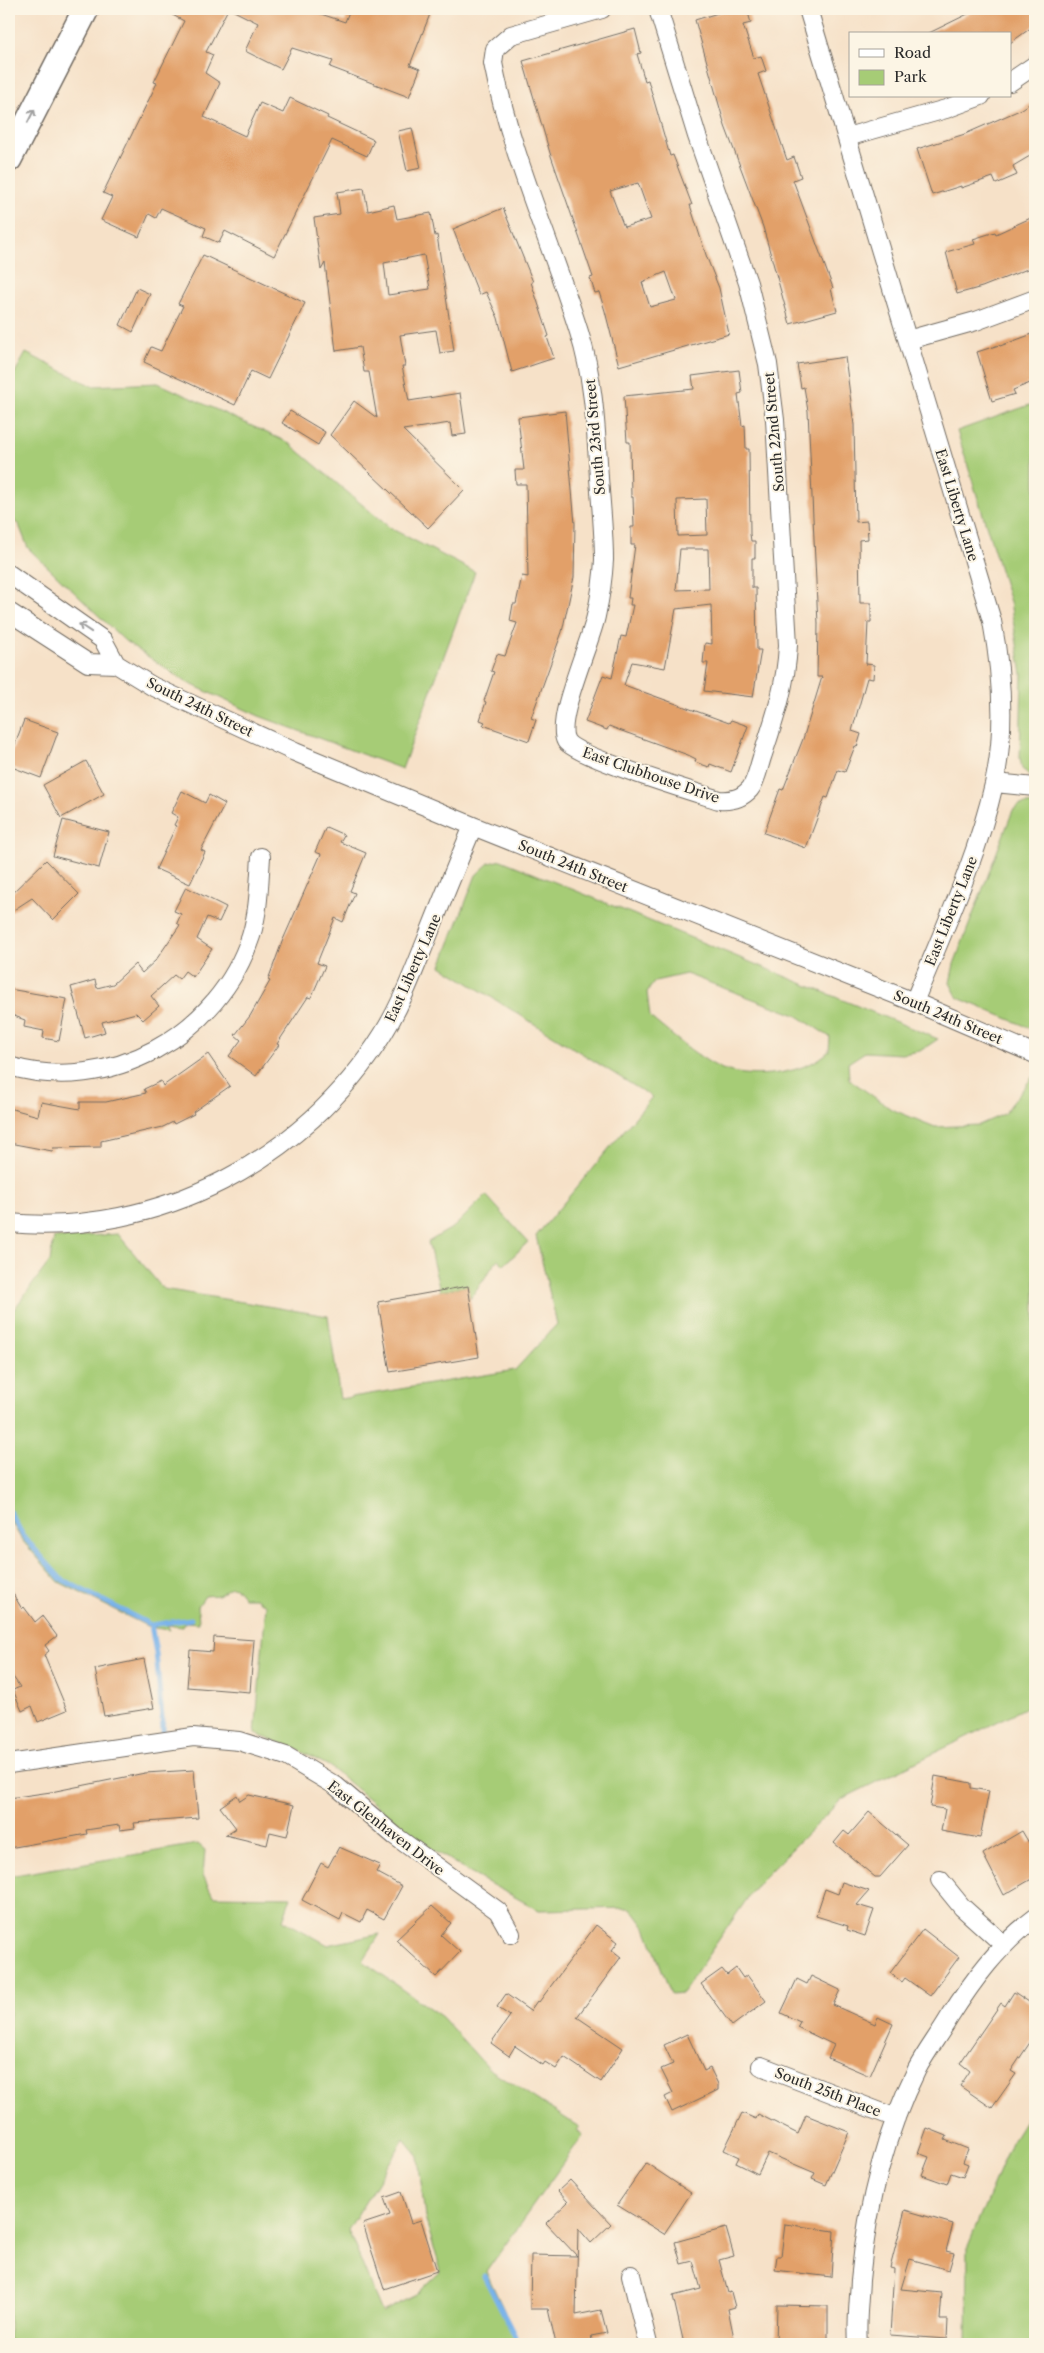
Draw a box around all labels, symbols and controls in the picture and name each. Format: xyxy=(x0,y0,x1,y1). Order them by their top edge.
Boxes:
legend xyxy=(849,32,1012,98)
text: Road xyxy=(894,43,931,62)
text: Park xyxy=(894,67,928,86)
one-way arrow xyxy=(27,109,36,124)
street label: South 22nd Street xyxy=(760,371,788,492)
street label: South 23rd Street xyxy=(581,378,609,496)
street label: East Liberty Lane xyxy=(931,447,983,564)
one-way arrow xyxy=(79,623,93,633)
street label: South 24th Street xyxy=(144,673,256,741)
street label: East Clubhouse Drive xyxy=(580,743,722,807)
street label: South 24th Street xyxy=(516,836,630,896)
street label: East Liberty Lane xyxy=(921,853,981,968)
street label: East Liberty Lane xyxy=(381,911,445,1025)
street label: South 24th Street xyxy=(891,986,1005,1048)
street label: East Glenhaven Drive xyxy=(324,1777,448,1879)
street label: South 25th Place xyxy=(772,2064,884,2121)

